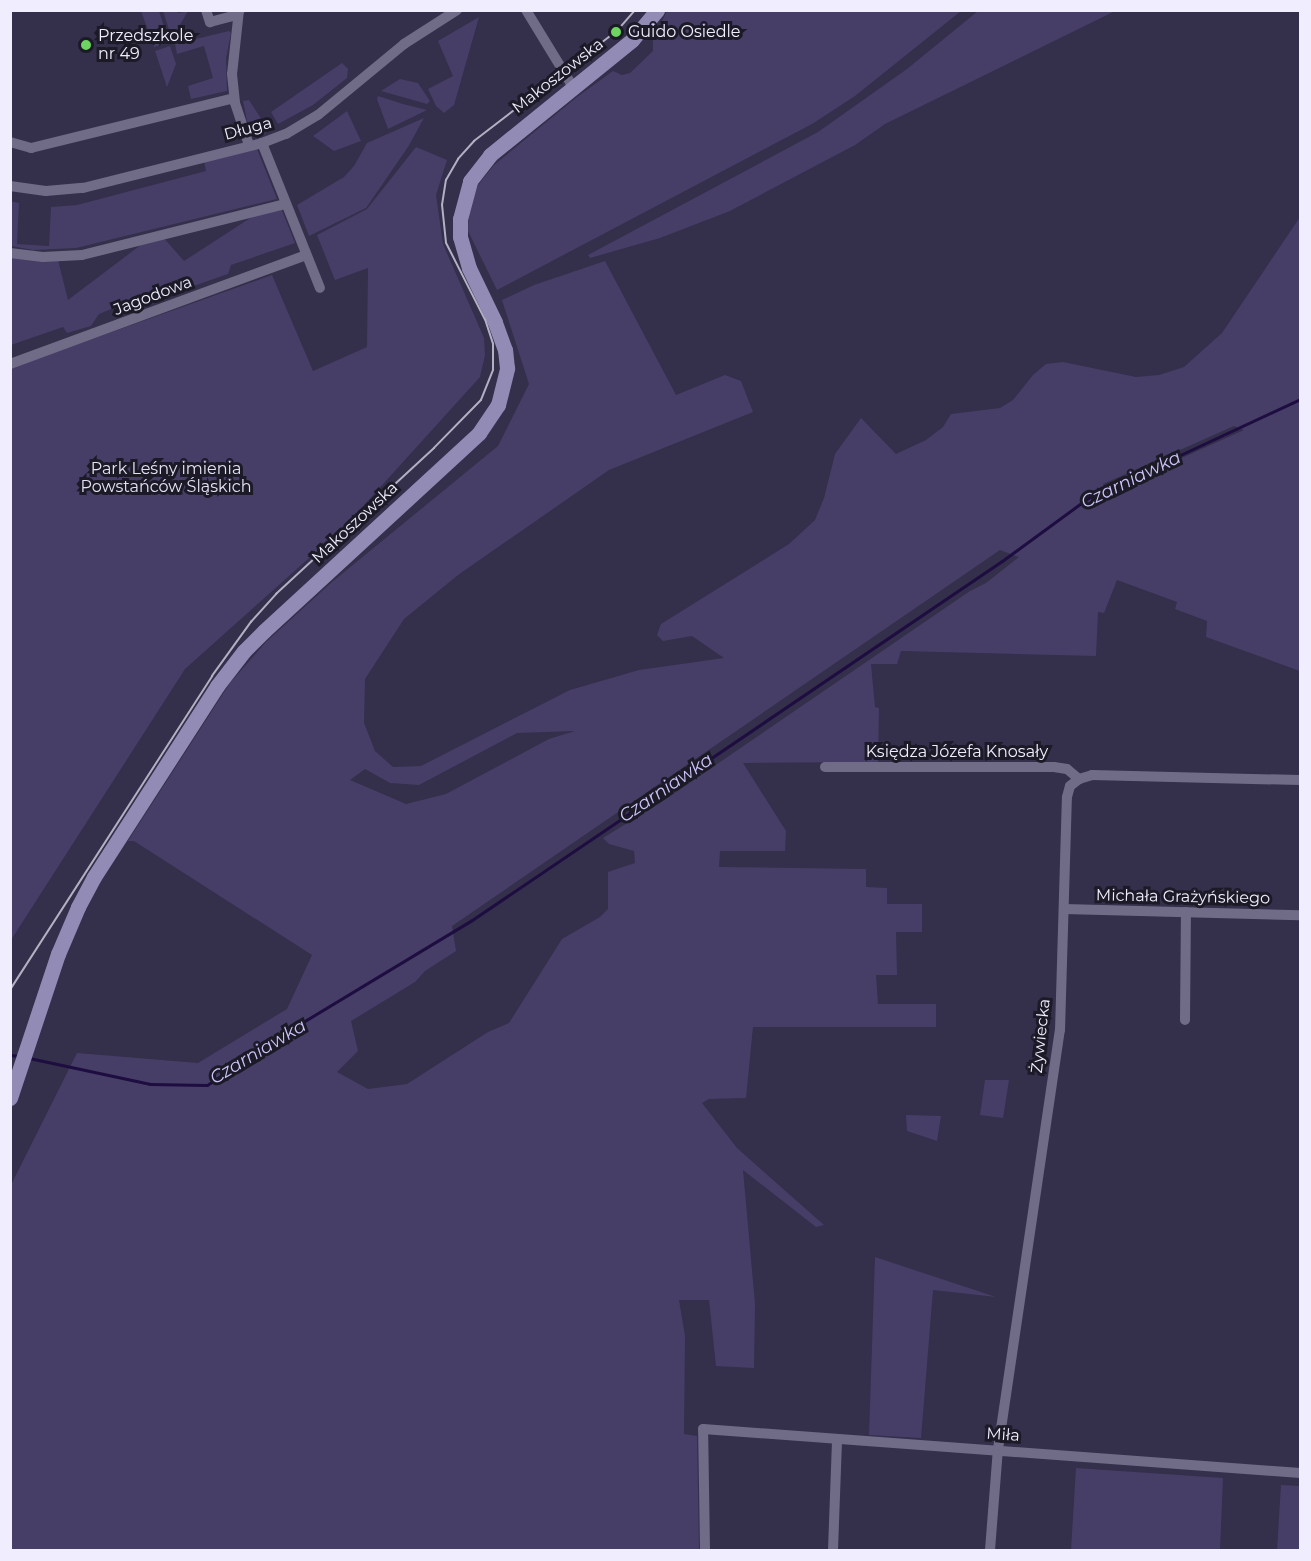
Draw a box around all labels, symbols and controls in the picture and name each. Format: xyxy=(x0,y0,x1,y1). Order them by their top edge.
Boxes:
place label: Guido Osiedle xyxy=(628,22,741,42)
marker: Guido Osiedle xyxy=(609,25,623,39)
place label: Przedszkole nr 49 xyxy=(98,26,193,64)
street label: Makoszowska xyxy=(509,35,607,117)
marker: Przedszkole nr 49 xyxy=(79,38,93,52)
street label: Długa xyxy=(222,113,274,145)
street label: Jagodowa xyxy=(111,272,195,320)
water label: Czarniawka xyxy=(1078,447,1184,513)
park label: Park Leśny imienia Powstańców Śląskich xyxy=(80,459,252,497)
street label: Makoszowska xyxy=(308,478,402,568)
street label: Księdza Józefa Knosały xyxy=(866,742,1048,762)
water label: Czarniawka xyxy=(615,749,717,827)
street label: Michała Grażyńskiego xyxy=(1096,886,1270,908)
street label: Żywiecka xyxy=(1028,998,1054,1074)
water label: Czarniawka xyxy=(206,1015,310,1089)
street label: Miła xyxy=(986,1424,1020,1446)

